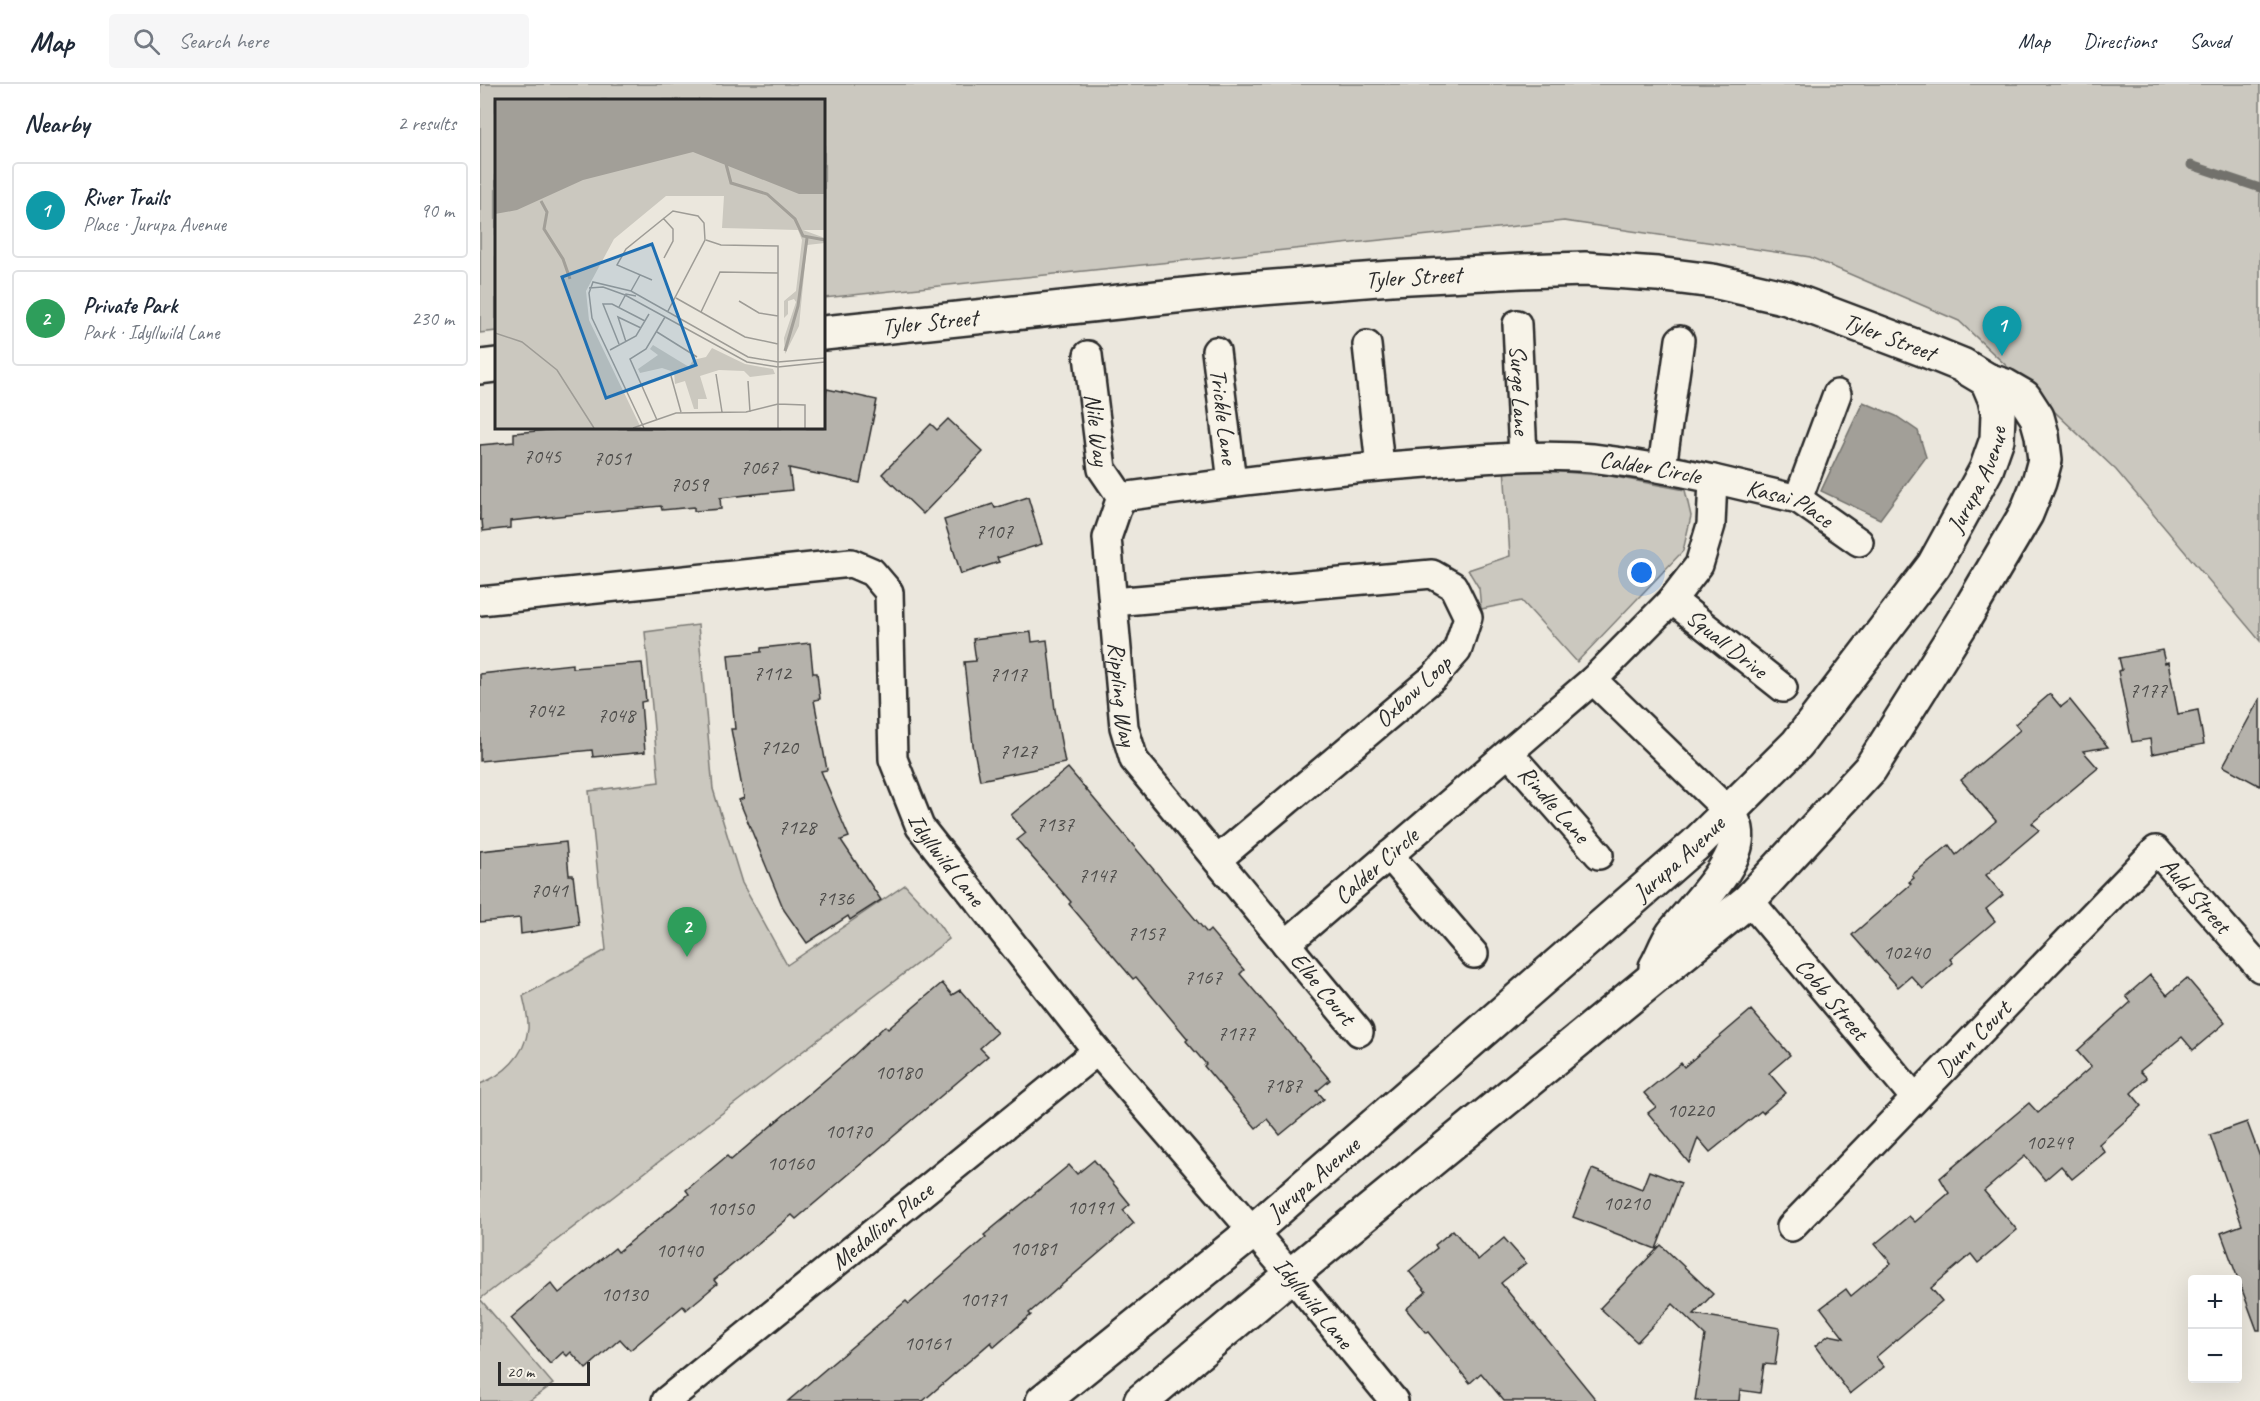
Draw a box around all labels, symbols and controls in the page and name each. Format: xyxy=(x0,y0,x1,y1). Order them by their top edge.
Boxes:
search box xyxy=(109,14,529,68)
text: Map xyxy=(30,24,73,59)
icon: search xyxy=(130,25,163,58)
text: Search here xyxy=(178,27,268,55)
text: Map xyxy=(2018,28,2050,54)
text: Directions xyxy=(2083,28,2156,54)
text: Saved xyxy=(2189,28,2230,54)
inset map xyxy=(495,99,825,429)
text: Nearby xyxy=(24,107,89,140)
text: 2 results xyxy=(397,111,456,136)
text: River Trails xyxy=(83,184,169,212)
text: 1 xyxy=(41,198,50,223)
text: 90 m xyxy=(420,198,454,223)
text: Place · Jurupa Avenue xyxy=(83,212,226,237)
street label: Tyler Street xyxy=(1364,259,1465,295)
text: Private Park xyxy=(83,292,177,320)
street label: Tyler Street xyxy=(880,302,982,342)
text: 2 xyxy=(41,306,50,331)
text: 230 m xyxy=(411,306,454,331)
street label: Tyler Street xyxy=(1839,306,1943,369)
pin: 1 xyxy=(1982,306,2021,356)
text: Park · Idyllwild Lane xyxy=(83,320,220,345)
street label: Surge Lane xyxy=(1503,345,1537,438)
street label: Trickle Lane xyxy=(1203,367,1245,468)
street label: Nile Way xyxy=(1078,392,1117,469)
street label: Jurupa Avenue xyxy=(1939,425,2013,539)
house number: 7045 xyxy=(523,443,562,469)
street label: Calder Circle xyxy=(1598,444,1706,491)
house number: 7051 xyxy=(593,445,632,471)
house number: 7067 xyxy=(740,454,779,480)
house number: 7059 xyxy=(670,471,709,497)
street label: Kasai Place xyxy=(1743,472,1841,535)
house number: 7107 xyxy=(975,518,1014,544)
your location xyxy=(1627,558,1656,587)
street label: Squall Drive xyxy=(1680,602,1775,686)
street label: Rippling Way xyxy=(1101,641,1144,751)
street label: Oxbow Loop xyxy=(1368,647,1458,734)
house number: 7112 xyxy=(753,660,792,686)
house number: 7117 xyxy=(989,661,1028,687)
house number: 7177 xyxy=(2129,677,2168,703)
house number: 7042 xyxy=(526,697,565,723)
house number: 7048 xyxy=(597,702,637,728)
house number: 7120 xyxy=(760,734,799,760)
house number: 7127 xyxy=(999,738,1038,764)
street label: Rindle Lane xyxy=(1512,759,1598,851)
street label: Jurupa Avenue xyxy=(1626,808,1732,908)
street label: Idyllwild Lane xyxy=(901,809,993,914)
house number: 7137 xyxy=(1036,811,1075,837)
house number: 7128 xyxy=(778,814,818,840)
street label: Calder Circle xyxy=(1328,820,1426,911)
street label: Auld Street xyxy=(2154,851,2239,941)
house number: 7147 xyxy=(1078,862,1117,888)
house number: 7041 xyxy=(530,877,569,903)
house number: 7136 xyxy=(816,885,854,911)
pin: 2 xyxy=(668,908,706,957)
house number: 7157 xyxy=(1127,920,1166,946)
house number: 10240 xyxy=(1882,939,1931,965)
street label: Elbe Court xyxy=(1284,946,1363,1033)
street label: Cobb Street xyxy=(1789,952,1876,1048)
house number: 7167 xyxy=(1184,964,1223,990)
street label: Dunn Court xyxy=(1929,992,2019,1084)
house number: 7177 xyxy=(1217,1020,1256,1046)
house number: 10180 xyxy=(874,1059,923,1085)
house number: 7187 xyxy=(1264,1072,1303,1098)
house number: 10220 xyxy=(1666,1097,1715,1123)
house number: 10170 xyxy=(824,1118,873,1144)
street label: Jurupa Avenue xyxy=(1260,1129,1367,1228)
house number: 10249 xyxy=(2025,1129,2074,1155)
house number: 10160 xyxy=(766,1150,815,1176)
street label: Medallion Place xyxy=(824,1174,941,1276)
house number: 10210 xyxy=(1602,1190,1651,1216)
house number: 10191 xyxy=(1066,1194,1115,1220)
house number: 10150 xyxy=(706,1195,755,1221)
house number: 10181 xyxy=(1009,1235,1058,1261)
house number: 10140 xyxy=(655,1237,704,1263)
street label: Idyllwild Lane xyxy=(1267,1251,1361,1357)
map controls xyxy=(2188,1275,2242,1383)
button: + xyxy=(2188,1275,2242,1329)
house number: 10130 xyxy=(600,1281,649,1307)
house number: 10171 xyxy=(959,1286,1008,1312)
button: − xyxy=(2188,1329,2242,1383)
house number: 10161 xyxy=(903,1330,952,1356)
scale bar xyxy=(498,1359,590,1386)
text: 20 m xyxy=(507,1362,534,1382)

